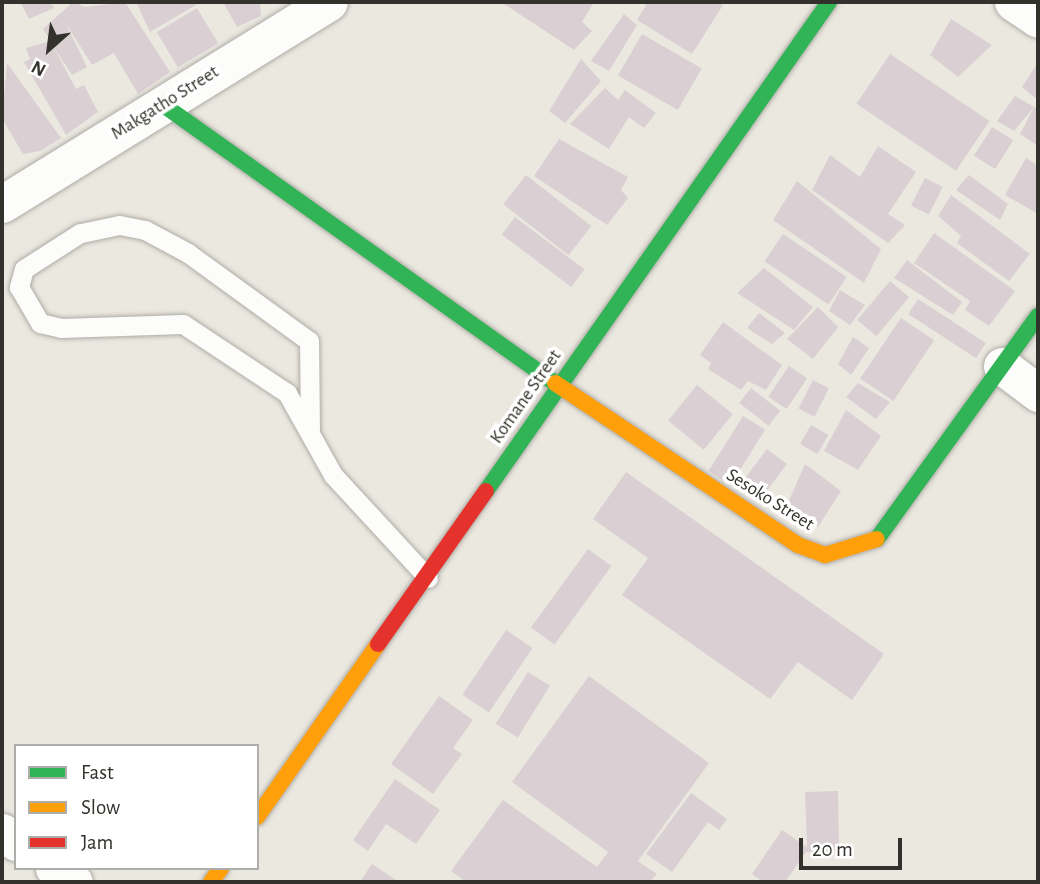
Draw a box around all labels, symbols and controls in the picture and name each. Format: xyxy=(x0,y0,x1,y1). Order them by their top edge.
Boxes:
north arrow xyxy=(14,14,84,84)
text: N xyxy=(29,56,49,79)
street label: Makgatho Street xyxy=(107,61,223,145)
street label: Komane Street xyxy=(485,346,567,448)
street label: Sesoko Street xyxy=(722,464,818,536)
legend xyxy=(14,744,259,870)
text: Fast xyxy=(81,762,114,783)
text: Slow xyxy=(81,797,120,818)
scale bar xyxy=(802,824,905,868)
text: Jam xyxy=(81,832,113,853)
text: 20 m xyxy=(812,839,853,860)

